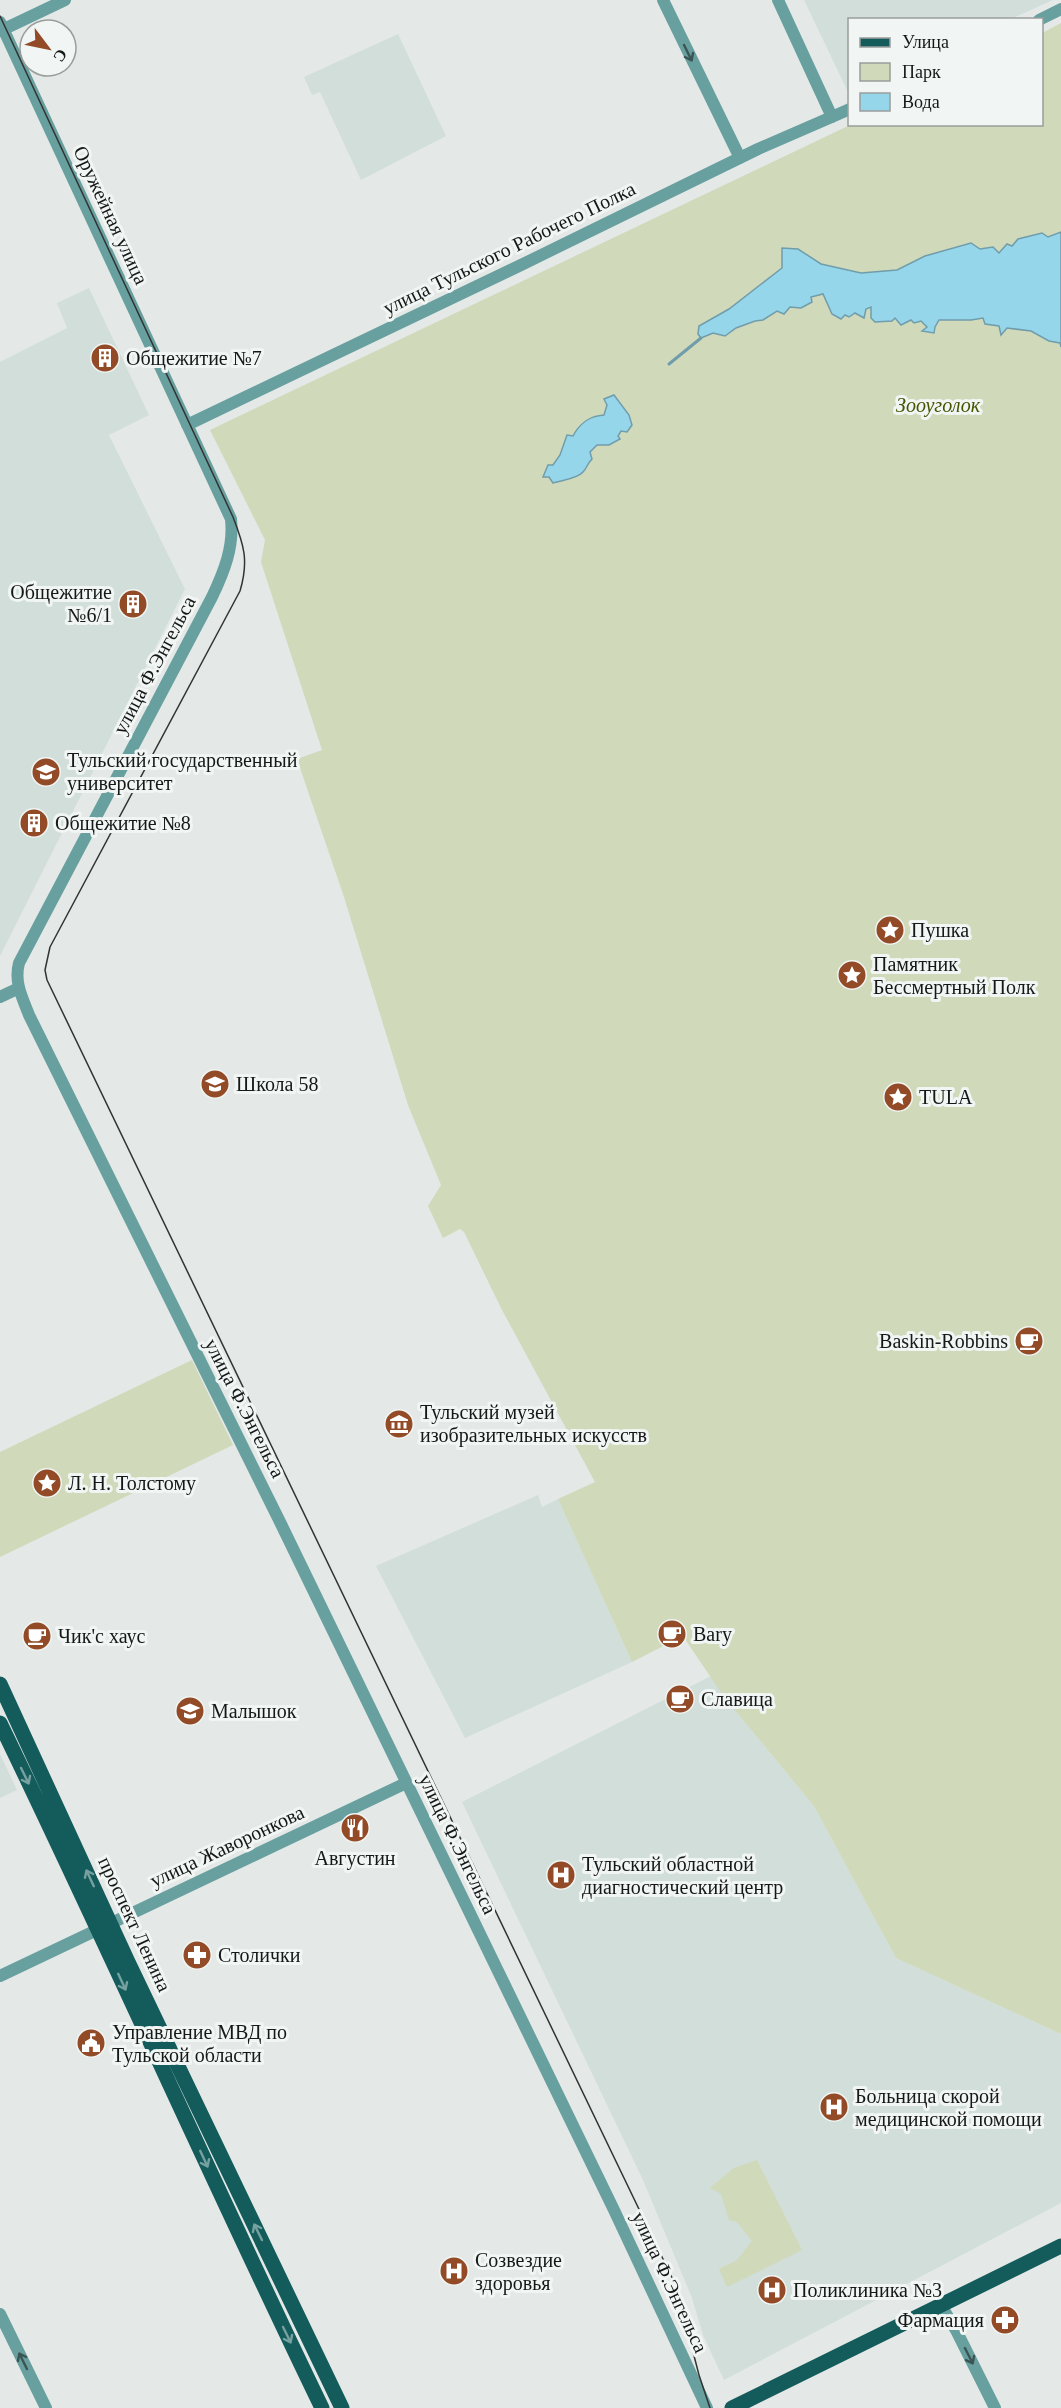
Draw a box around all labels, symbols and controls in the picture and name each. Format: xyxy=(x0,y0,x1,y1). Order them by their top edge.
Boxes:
north arrow xyxy=(18,18,78,78)
legend xyxy=(848,18,1043,126)
text: Улица xyxy=(902,32,949,52)
one-way arrow xyxy=(683,43,695,61)
text: С xyxy=(50,46,71,65)
text: Парк xyxy=(902,62,941,82)
text: Вода xyxy=(902,92,940,112)
street label: Оружейная улица xyxy=(68,142,153,288)
street label: улица Тульского Рабочего Полка xyxy=(379,177,639,320)
building icon: Общежитие №7 xyxy=(89,342,121,374)
place label: Общежитие №7 xyxy=(126,347,262,370)
park label: Зооуголок xyxy=(896,394,981,417)
place label: Общежитие №6/1 xyxy=(10,581,112,626)
building icon: Общежитие №6/1 xyxy=(117,588,149,620)
street label: улица Ф.Энгельса xyxy=(108,592,201,738)
place label: Тульский государственный университет xyxy=(67,749,298,795)
school or university icon: Тульский государственный университет xyxy=(30,756,62,788)
building icon: Общежитие №8 xyxy=(18,807,50,839)
place label: Общежитие №8 xyxy=(55,812,191,835)
place icon: Пушка xyxy=(874,914,906,946)
place label: Пушка xyxy=(911,919,969,942)
place label: Памятник Бессмертный Полк xyxy=(873,953,1036,999)
place icon: Памятник Бессмертный Полк xyxy=(836,959,868,991)
school or university icon: Школа 58 xyxy=(199,1068,231,1100)
place label: Школа 58 xyxy=(236,1073,318,1095)
place icon: TULA xyxy=(882,1081,914,1113)
place label: TULA xyxy=(919,1086,973,1108)
cafe icon: Baskin-Robbins xyxy=(1013,1325,1045,1357)
place label: Baskin-Robbins xyxy=(879,1330,1008,1352)
street label: улица Ф.Энгельса xyxy=(200,1335,290,1482)
place label: Тульский музей изобразительных искусств xyxy=(420,1401,647,1447)
museum icon: Тульский музей изобразительных искусств xyxy=(383,1408,415,1440)
place icon: Л. Н. Толстому xyxy=(31,1467,63,1499)
place label: Л. Н. Толстому xyxy=(68,1472,196,1495)
cafe icon: Bary xyxy=(656,1618,688,1650)
cafe icon: Чик'с хаус xyxy=(21,1620,53,1652)
place label: Bary xyxy=(693,1623,732,1646)
place label: Чик'с хаус xyxy=(58,1625,145,1648)
cafe icon: Славица xyxy=(664,1683,696,1715)
place label: Славица xyxy=(701,1688,773,1711)
school or university icon: Малышок xyxy=(174,1695,206,1727)
place label: Малышок xyxy=(211,1700,297,1722)
one-way arrow xyxy=(20,1766,32,1784)
street label: улица Ф.Энгельса xyxy=(414,1770,501,1918)
street label: улица Жаворонкова xyxy=(146,1801,308,1892)
restaurant icon: Августин xyxy=(339,1812,371,1844)
place label: Августин xyxy=(314,1847,396,1870)
street label: проспект Ленина xyxy=(93,1853,176,1995)
place label: Тульский областной диагностический центр xyxy=(582,1853,783,1899)
hospital icon: Тульский областной диагностический центр xyxy=(545,1859,577,1891)
one-way arrow xyxy=(84,1869,95,1887)
pharmacy icon: Столички xyxy=(181,1939,213,1971)
place label: Столички xyxy=(218,1944,301,1966)
one-way arrow xyxy=(117,1972,129,1990)
place label: Управление МВД по Тульской области xyxy=(112,2021,287,2067)
public building icon: Управление МВД по Тульской области xyxy=(75,2027,107,2059)
place label: Больница скорой медицинской помощи xyxy=(855,2085,1042,2131)
hospital icon: Больница скорой медицинской помощи xyxy=(818,2091,850,2123)
one-way arrow xyxy=(199,2149,210,2167)
street label: улица Ф.Энгельса xyxy=(627,2208,712,2357)
one-way arrow xyxy=(252,2224,264,2242)
place label: Созвездие здоровья xyxy=(475,2249,562,2295)
hospital icon: Созвездие здоровья xyxy=(438,2255,470,2287)
hospital icon: Поликлиника №3 xyxy=(756,2274,788,2306)
place label: Поликлиника №3 xyxy=(793,2279,942,2301)
pharmacy icon: Фармация xyxy=(989,2304,1021,2336)
place label: Фармация xyxy=(898,2309,984,2332)
one-way arrow xyxy=(281,2326,293,2344)
one-way arrow xyxy=(964,2347,976,2365)
one-way arrow xyxy=(17,2353,29,2370)

